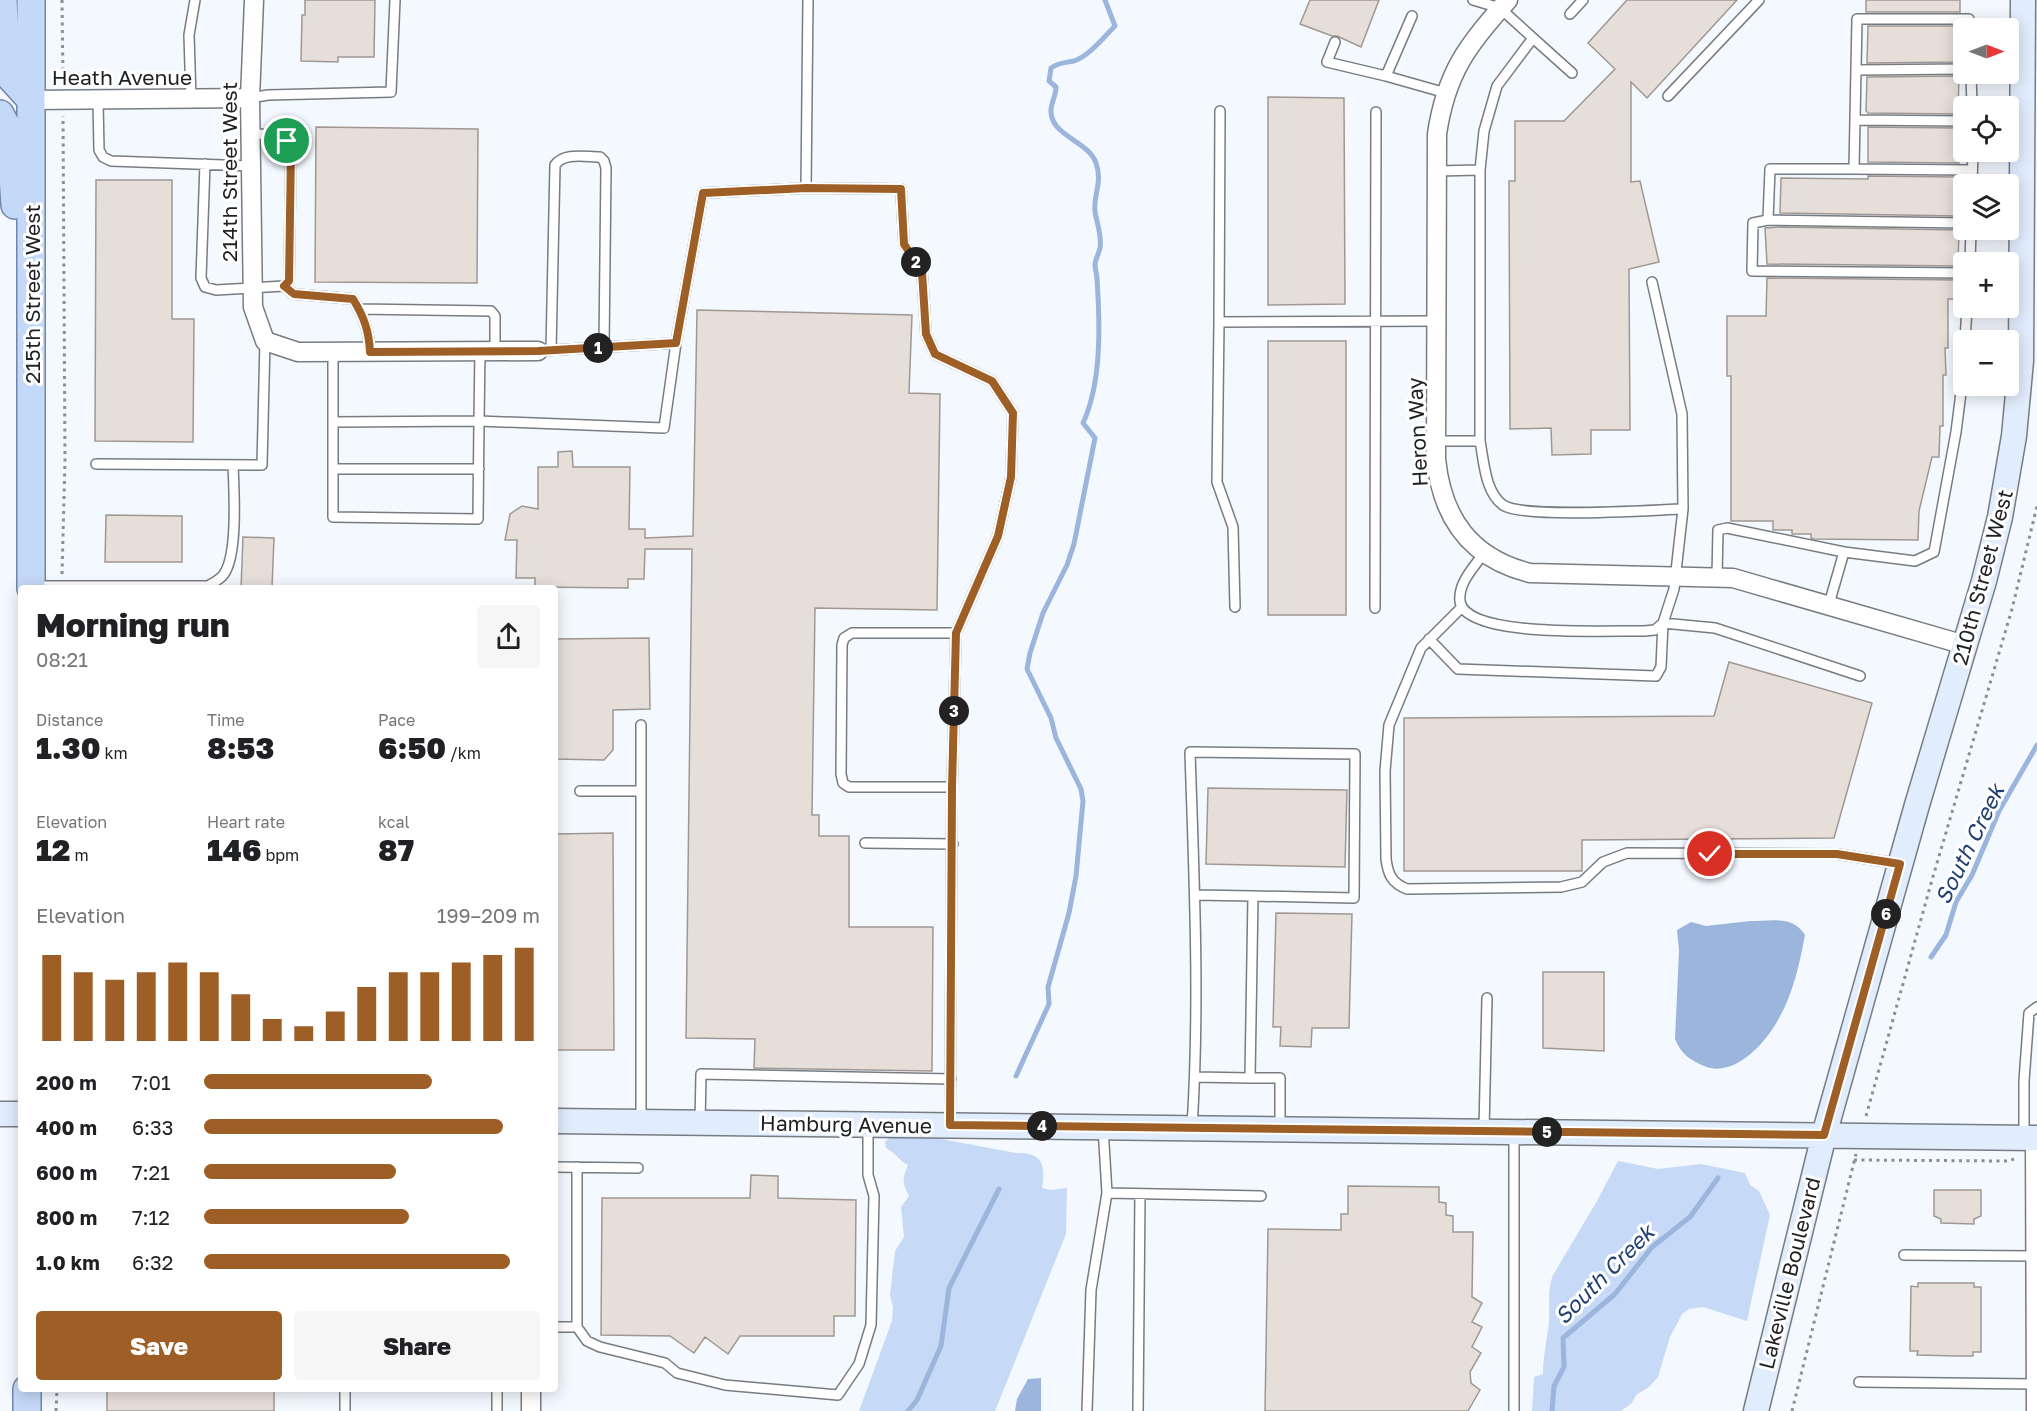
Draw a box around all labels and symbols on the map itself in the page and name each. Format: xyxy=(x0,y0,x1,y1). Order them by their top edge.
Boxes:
north arrow xyxy=(1953,18,2019,84)
street label: Heath Avenue xyxy=(52,64,192,90)
street label: 214th Street West xyxy=(216,82,242,262)
pin xyxy=(261,115,312,166)
street label: 215th Street West xyxy=(19,204,45,384)
pin: 2 xyxy=(901,247,931,277)
pin: 1 xyxy=(583,333,613,363)
street label: Heron Way xyxy=(1401,376,1433,487)
street label: 210th Street West xyxy=(1946,487,2018,667)
pin: 3 xyxy=(939,696,969,726)
water label: South Creek xyxy=(1928,777,2011,908)
pin xyxy=(1684,828,1735,879)
pin: 6 xyxy=(1871,899,1901,929)
street label: Hamburg Avenue xyxy=(760,1109,932,1139)
pin: 4 xyxy=(1027,1111,1057,1141)
pin: 5 xyxy=(1532,1117,1562,1147)
street label: Lakeville Boulevard xyxy=(1753,1174,1825,1372)
water label: South Creek xyxy=(1549,1217,1661,1329)

